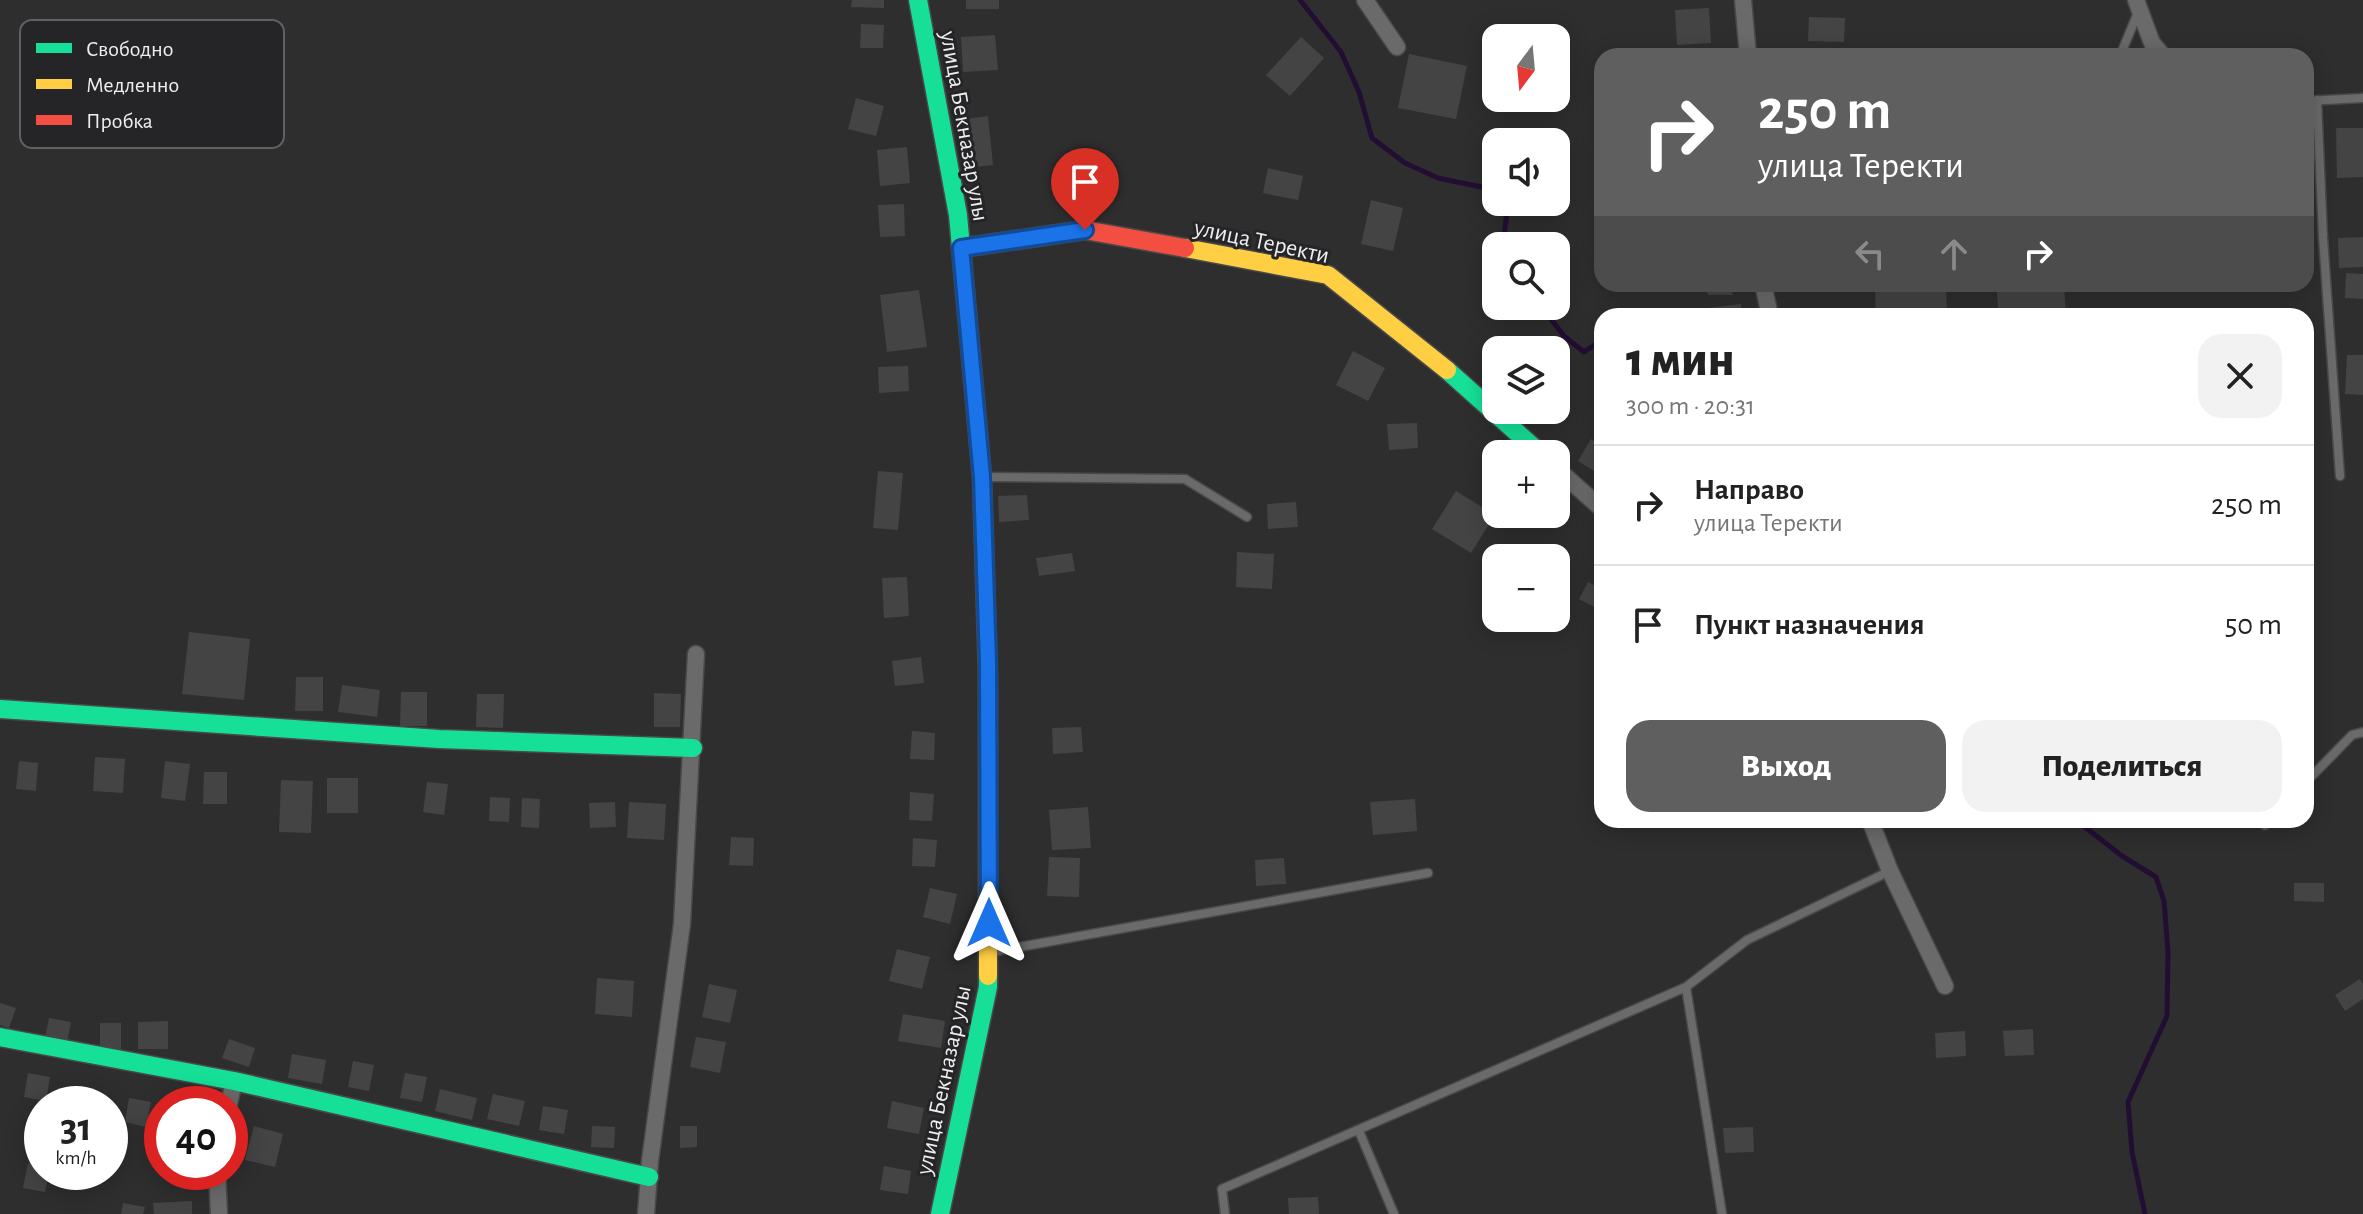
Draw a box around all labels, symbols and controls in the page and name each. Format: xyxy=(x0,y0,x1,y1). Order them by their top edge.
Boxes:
legend xyxy=(20,20,284,148)
north arrow xyxy=(1482,24,1570,112)
map controls xyxy=(1482,24,1570,632)
street label: улица Бекназар улы xyxy=(935,28,993,223)
text: Свободно xyxy=(86,38,174,60)
text: Медленно xyxy=(86,74,179,96)
icon: right xyxy=(1626,80,1730,184)
text: 250 m xyxy=(1758,83,1891,139)
text: Пробка xyxy=(86,110,153,132)
button: sound xyxy=(1482,128,1570,216)
pin xyxy=(1051,148,1119,230)
text: улица Теректи xyxy=(1758,148,1964,184)
icon: arrive xyxy=(1063,160,1107,204)
street label: улица Теректи xyxy=(1191,216,1332,268)
button: search xyxy=(1482,232,1570,320)
icon: left xyxy=(1848,232,1892,276)
icon: ahead xyxy=(1932,232,1976,276)
icon: right xyxy=(2016,232,2060,276)
button: close xyxy=(2198,334,2282,418)
button: layers xyxy=(1482,336,1570,424)
text: 1 мин xyxy=(1626,337,1735,385)
text: 300 m · 20:31 xyxy=(1626,393,1755,419)
button: + xyxy=(1482,440,1570,528)
text: Направо xyxy=(1694,475,1804,505)
icon: right xyxy=(1626,483,1670,527)
text: 250 m xyxy=(2211,490,2282,520)
text: улица Теректи xyxy=(1694,510,1843,536)
button: − xyxy=(1482,544,1570,632)
icon: arrive xyxy=(1626,603,1670,647)
text: Пункт назначения xyxy=(1694,610,1925,640)
text: 50 m xyxy=(2225,610,2282,640)
button: Выход xyxy=(1626,720,1946,812)
button: Поделиться xyxy=(1962,720,2282,812)
position arrow xyxy=(947,881,1031,965)
street label: улица Бекназар улы xyxy=(912,983,976,1178)
speed limit sign: 40 xyxy=(144,1086,248,1190)
text: 31 xyxy=(60,1108,92,1148)
text: km/h xyxy=(55,1148,97,1168)

